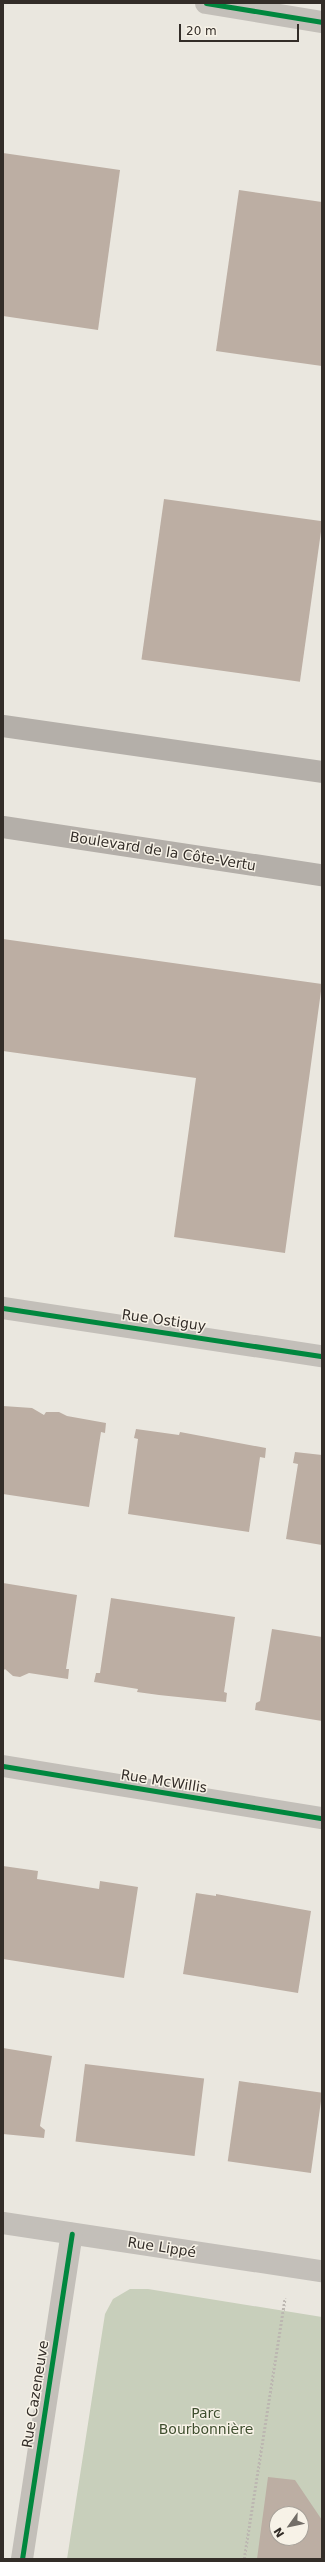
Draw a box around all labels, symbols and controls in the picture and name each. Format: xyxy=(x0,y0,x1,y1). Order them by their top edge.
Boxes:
scale bar xyxy=(181,16,301,42)
text: 20 m xyxy=(186,24,217,38)
street label: Boulevard de la Côte-Vertu xyxy=(69,828,257,874)
street label: Rue Ostiguy xyxy=(121,1306,207,1334)
street label: Rue McWillis xyxy=(120,1766,208,1796)
street label: Rue Lippé xyxy=(127,2233,197,2261)
street label: Rue Cazeneuve xyxy=(18,2339,52,2449)
park label: Parc Bourbonnière xyxy=(159,2405,253,2438)
north arrow xyxy=(269,2506,309,2546)
text: N xyxy=(271,2525,287,2540)

